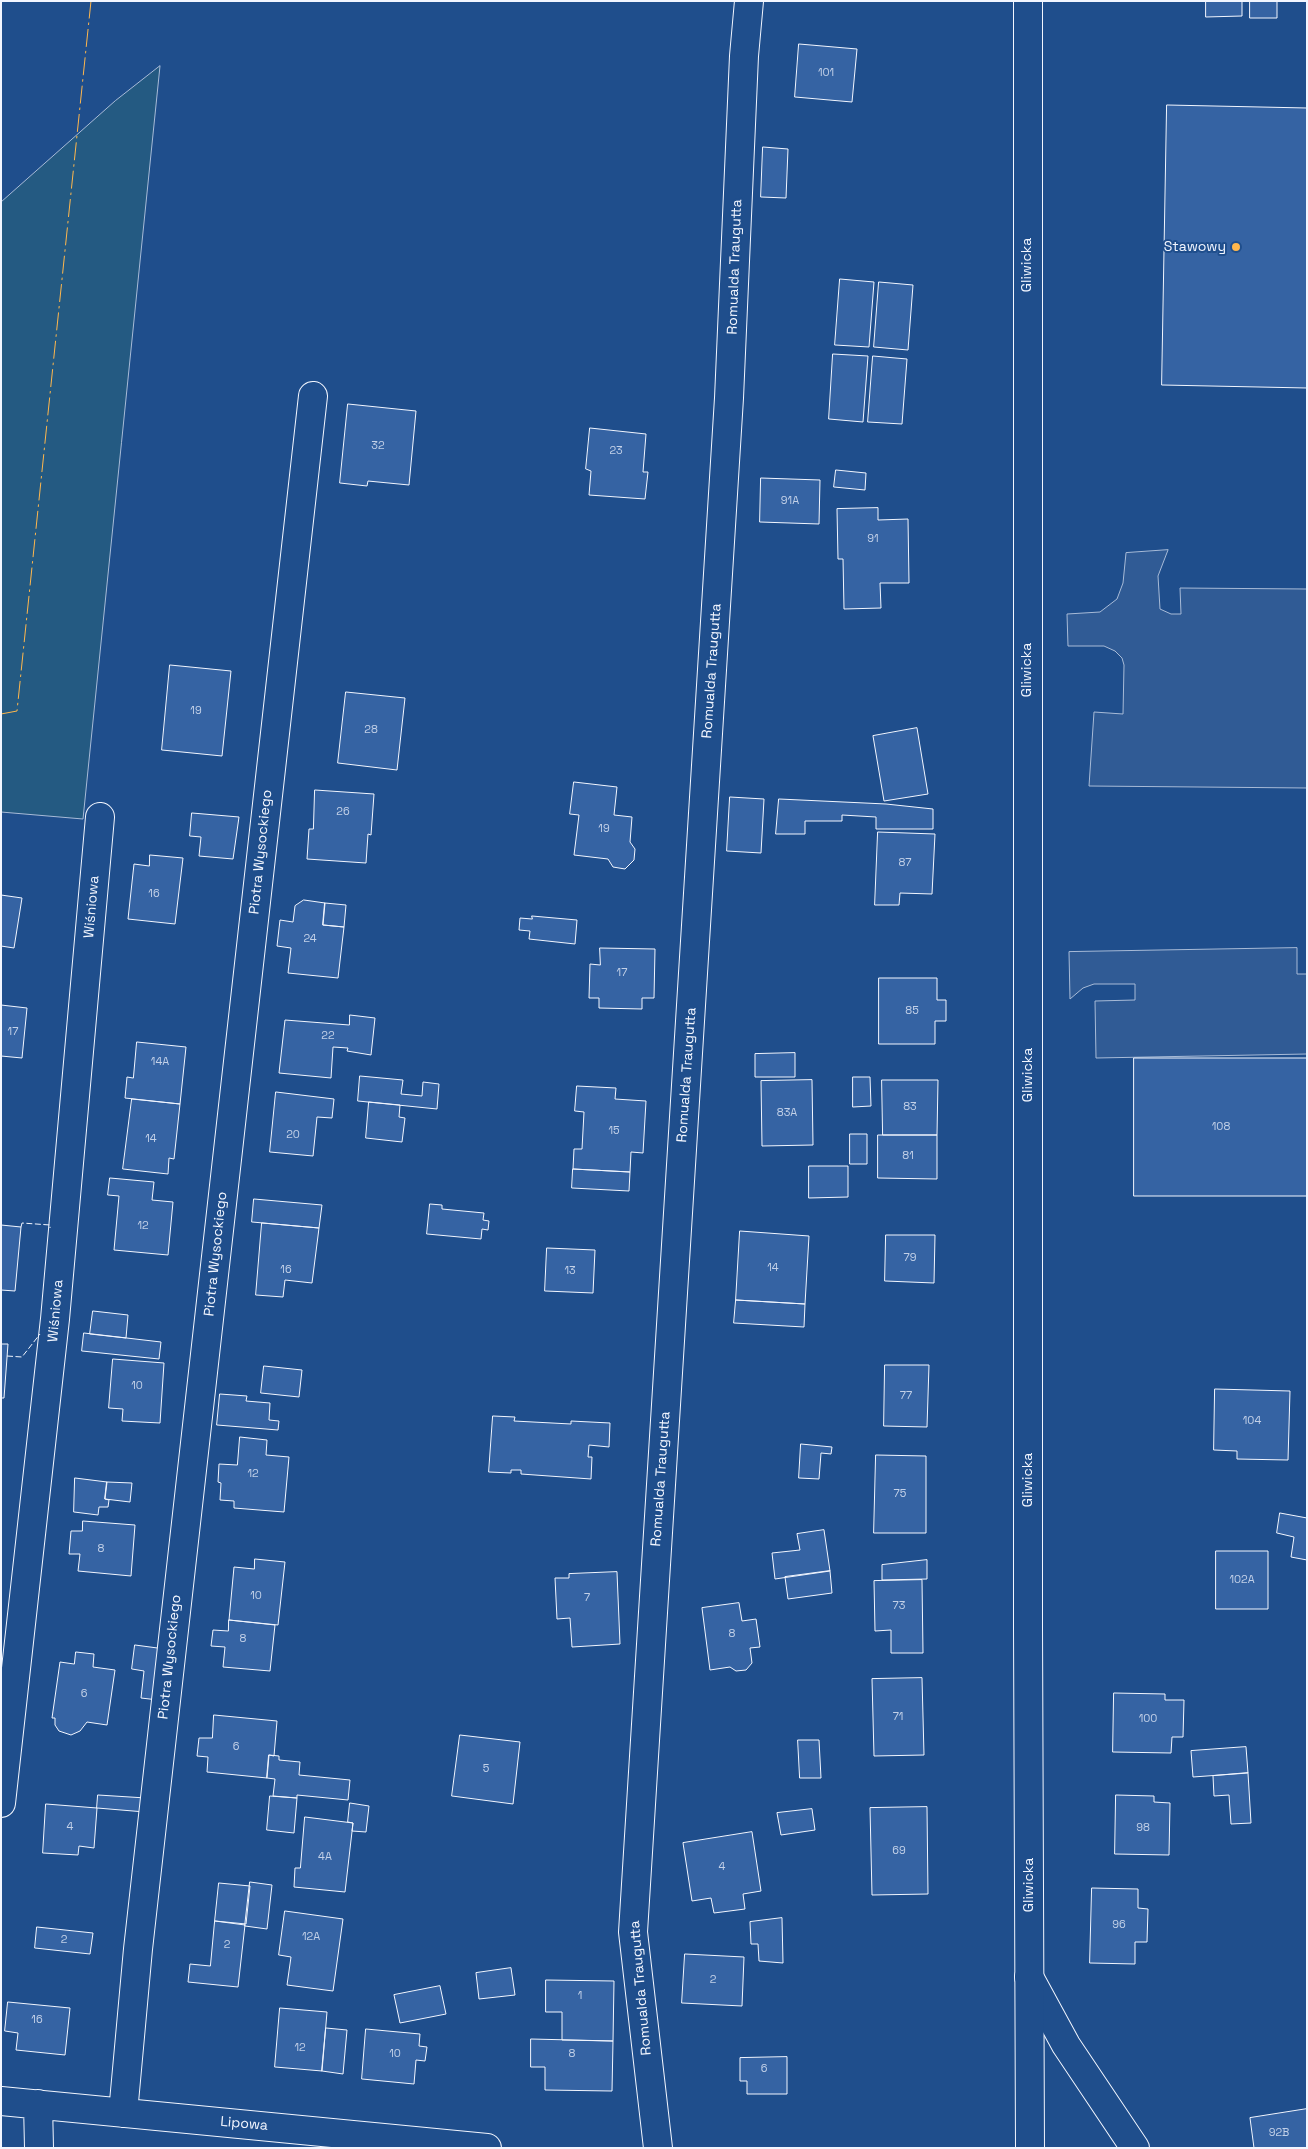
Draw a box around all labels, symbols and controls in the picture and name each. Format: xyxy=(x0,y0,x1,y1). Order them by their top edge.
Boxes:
house number: 101 xyxy=(818,66,834,80)
street label: Romualda Traugutta xyxy=(724,199,746,335)
street label: Gliwicka xyxy=(1019,238,1035,292)
place label: Stawowy xyxy=(1164,239,1226,255)
marker: Stawowy xyxy=(1230,241,1242,253)
house number: 32 xyxy=(371,439,385,453)
house number: 23 xyxy=(609,444,623,458)
house number: 91A xyxy=(781,494,799,508)
house number: 91 xyxy=(867,532,879,546)
street label: Romualda Traugutta xyxy=(699,603,725,739)
street label: Gliwicka xyxy=(1019,643,1035,697)
house number: 19 xyxy=(190,704,202,718)
house number: 28 xyxy=(364,723,378,737)
street label: Piotra Wysockiego xyxy=(246,789,276,915)
house number: 26 xyxy=(336,805,350,819)
house number: 19 xyxy=(598,822,610,836)
house number: 87 xyxy=(899,856,911,870)
street label: Wiśniowa xyxy=(81,875,103,939)
house number: 16 xyxy=(148,887,160,901)
house number: 24 xyxy=(303,932,317,946)
house number: 17 xyxy=(617,966,627,980)
house number: 85 xyxy=(905,1004,919,1018)
street label: Romualda Traugutta xyxy=(674,1007,700,1143)
house number: 17 xyxy=(8,1025,18,1039)
house number: 22 xyxy=(321,1029,335,1043)
street label: Gliwicka xyxy=(1020,1048,1036,1102)
house number: 14A xyxy=(151,1055,169,1069)
house number: 83 xyxy=(903,1100,917,1114)
house number: 83A xyxy=(777,1106,797,1120)
house number: 108 xyxy=(1212,1120,1230,1134)
house number: 15 xyxy=(608,1124,620,1138)
house number: 20 xyxy=(286,1128,300,1142)
house number: 14 xyxy=(145,1132,157,1146)
house number: 81 xyxy=(902,1149,914,1163)
street label: Piotra Wysockiego xyxy=(201,1191,231,1317)
house number: 12 xyxy=(137,1219,149,1233)
house number: 79 xyxy=(904,1251,916,1265)
house number: 14 xyxy=(767,1261,779,1275)
house number: 16 xyxy=(280,1263,292,1277)
house number: 13 xyxy=(564,1264,576,1278)
street label: Wiśniowa xyxy=(45,1279,67,1343)
house number: 10 xyxy=(131,1379,143,1393)
house number: 77 xyxy=(900,1389,912,1403)
street label: Romualda Traugutta xyxy=(648,1411,674,1547)
house number: 104 xyxy=(1243,1414,1261,1428)
street label: Gliwicka xyxy=(1020,1453,1036,1507)
house number: 12 xyxy=(247,1467,259,1481)
house number: 75 xyxy=(894,1487,906,1501)
house number: 8 xyxy=(98,1542,104,1556)
house number: 102A xyxy=(1229,1573,1255,1587)
house number: 10 xyxy=(250,1589,262,1603)
house number: 7 xyxy=(584,1591,590,1605)
street label: Piotra Wysockiego xyxy=(155,1594,185,1720)
house number: 73 xyxy=(893,1599,905,1613)
house number: 8 xyxy=(729,1627,735,1641)
house number: 8 xyxy=(240,1632,246,1646)
house number: 6 xyxy=(81,1687,87,1701)
house number: 71 xyxy=(893,1710,903,1724)
house number: 100 xyxy=(1139,1712,1157,1726)
house number: 6 xyxy=(233,1740,239,1754)
house number: 5 xyxy=(483,1762,489,1776)
house number: 4 xyxy=(67,1820,73,1834)
house number: 98 xyxy=(1136,1821,1150,1835)
house number: 69 xyxy=(892,1844,906,1858)
house number: 4A xyxy=(318,1850,332,1864)
street label: Gliwicka xyxy=(1021,1858,1037,1912)
house number: 4 xyxy=(719,1860,725,1874)
house number: 96 xyxy=(1112,1918,1126,1932)
street label: Romualda Traugutta xyxy=(627,1920,655,2056)
house number: 12A xyxy=(302,1930,320,1944)
house number: 2 xyxy=(61,1933,67,1947)
house number: 2 xyxy=(224,1938,230,1952)
house number: 2 xyxy=(710,1973,716,1987)
house number: 1 xyxy=(578,1989,582,2003)
house number: 16 xyxy=(31,2013,43,2027)
house number: 12 xyxy=(294,2041,306,2055)
house number: 10 xyxy=(389,2047,401,2061)
house number: 8 xyxy=(569,2047,575,2061)
house number: 6 xyxy=(761,2062,767,2076)
street label: Lipowa xyxy=(219,2114,269,2134)
house number: 92B xyxy=(1269,2126,1289,2140)

